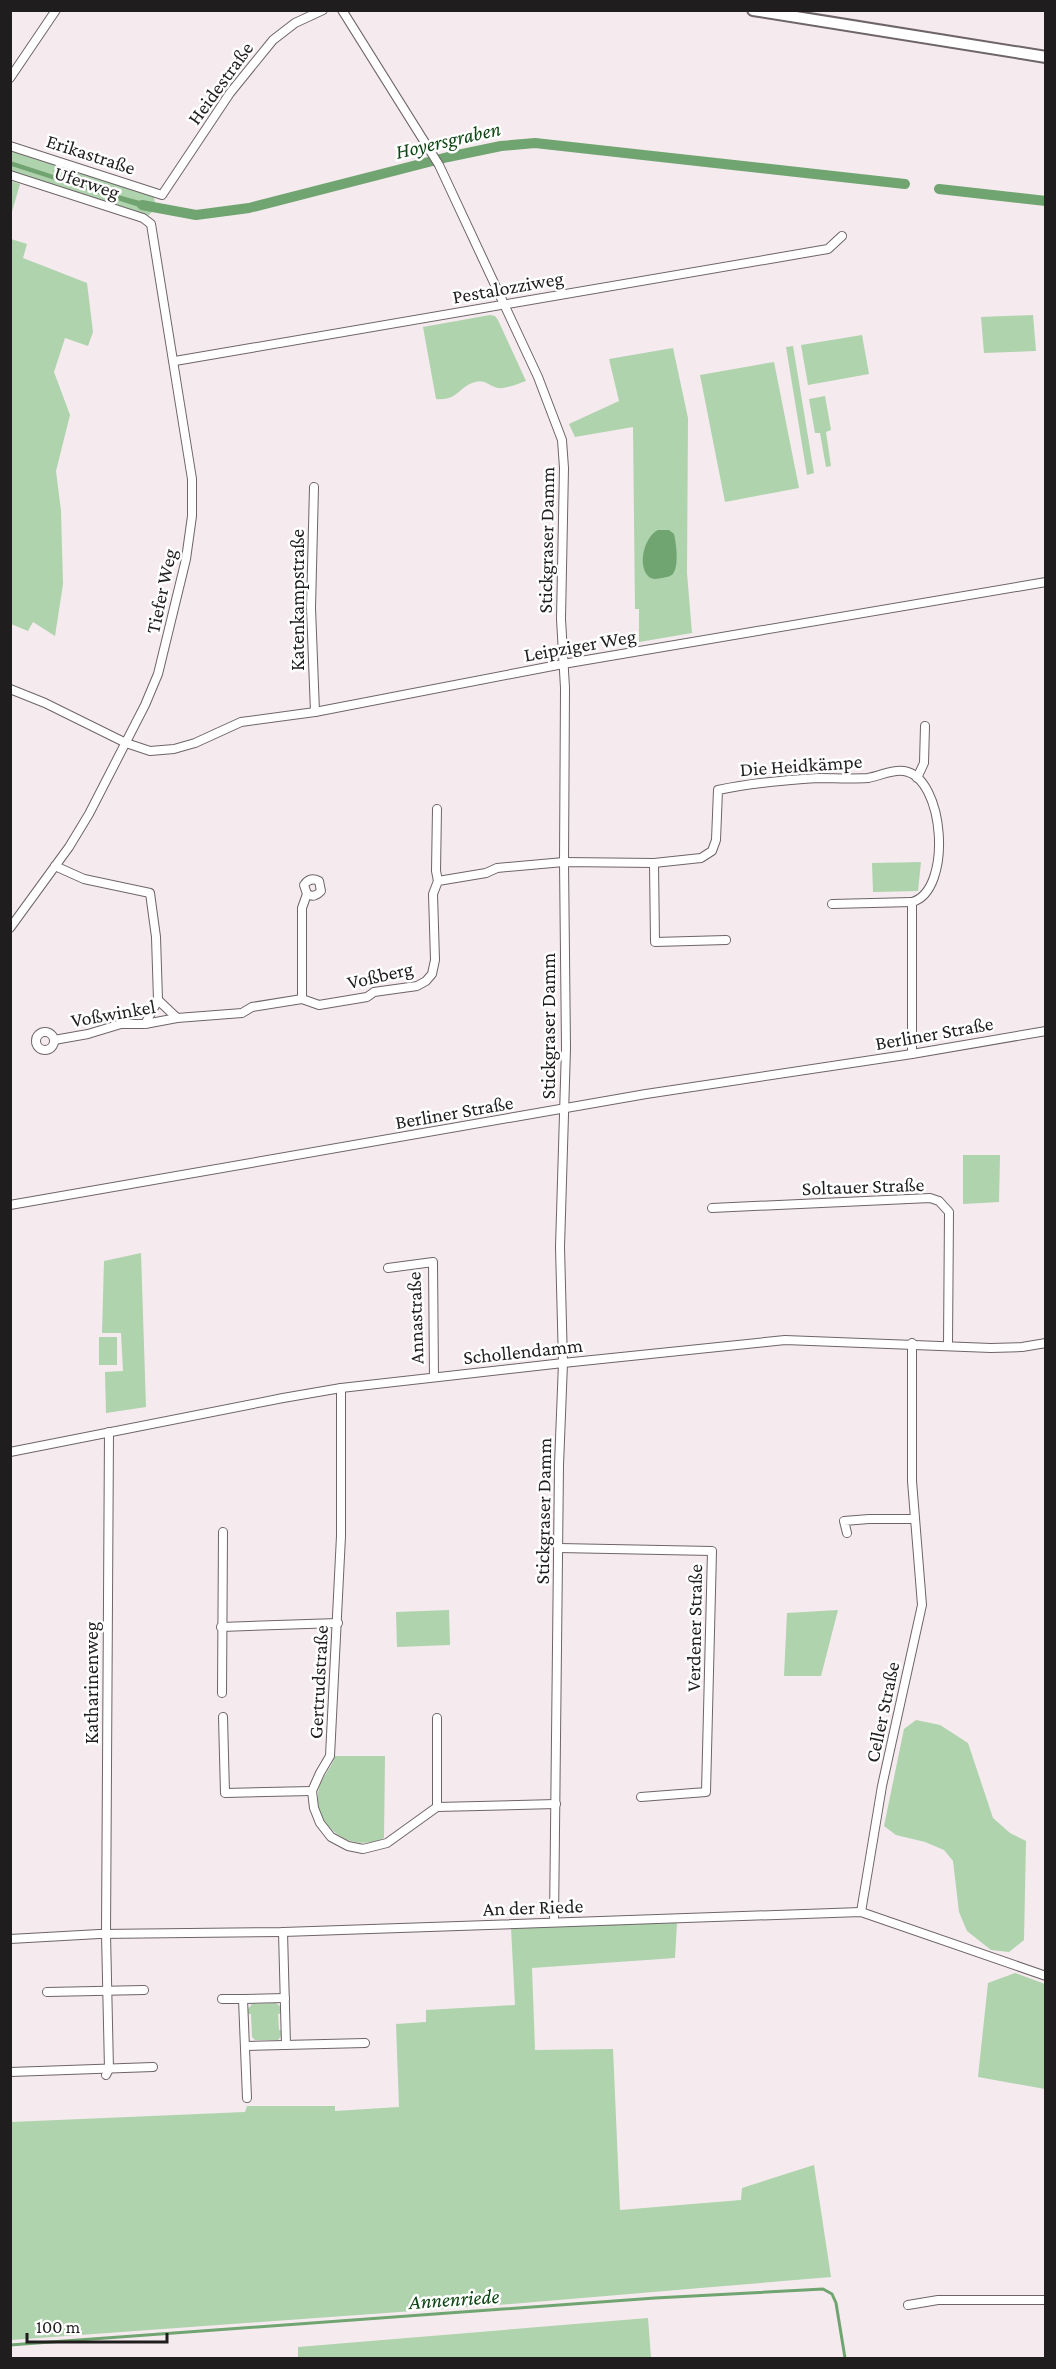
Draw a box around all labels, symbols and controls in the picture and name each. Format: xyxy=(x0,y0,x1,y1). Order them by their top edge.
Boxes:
street label: Heidestraße xyxy=(183,37,257,129)
water label: Hoyersgraben xyxy=(393,116,503,164)
street label: Erikastraße xyxy=(44,129,138,179)
street label: Uferweg xyxy=(51,161,123,204)
street label: Pestalozziweg xyxy=(451,266,566,309)
street label: Stickgraser Damm xyxy=(534,466,559,614)
street label: Katenkampstraße xyxy=(286,529,309,671)
street label: Tiefer Weg xyxy=(141,546,182,636)
street label: Leipziger Weg xyxy=(522,624,638,667)
street label: Die Heidkämpe xyxy=(739,750,863,781)
street label: Stickgraser Damm xyxy=(537,953,560,1099)
street label: Voßberg xyxy=(345,957,416,994)
street label: Voßwinkel xyxy=(69,995,157,1031)
street label: Berliner Straße xyxy=(873,1012,995,1054)
street label: Berliner Straße xyxy=(393,1091,515,1133)
street label: Soltauer Straße xyxy=(801,1173,925,1199)
street label: Annastraße xyxy=(402,1271,428,1365)
street label: Schollendamm xyxy=(462,1334,584,1368)
street label: Stickgraser Damm xyxy=(531,1437,556,1585)
street label: Verdener Straße xyxy=(682,1564,706,1692)
street label: Katharinenweg xyxy=(80,1621,103,1744)
street label: Gertrudstraße xyxy=(304,1624,332,1739)
street label: Celler Straße xyxy=(861,1659,903,1764)
street label: An der Riede xyxy=(482,1894,584,1920)
water label: Annenriede xyxy=(407,2284,500,2314)
scale bar xyxy=(27,2306,166,2344)
text: 100 m xyxy=(36,2317,81,2337)

